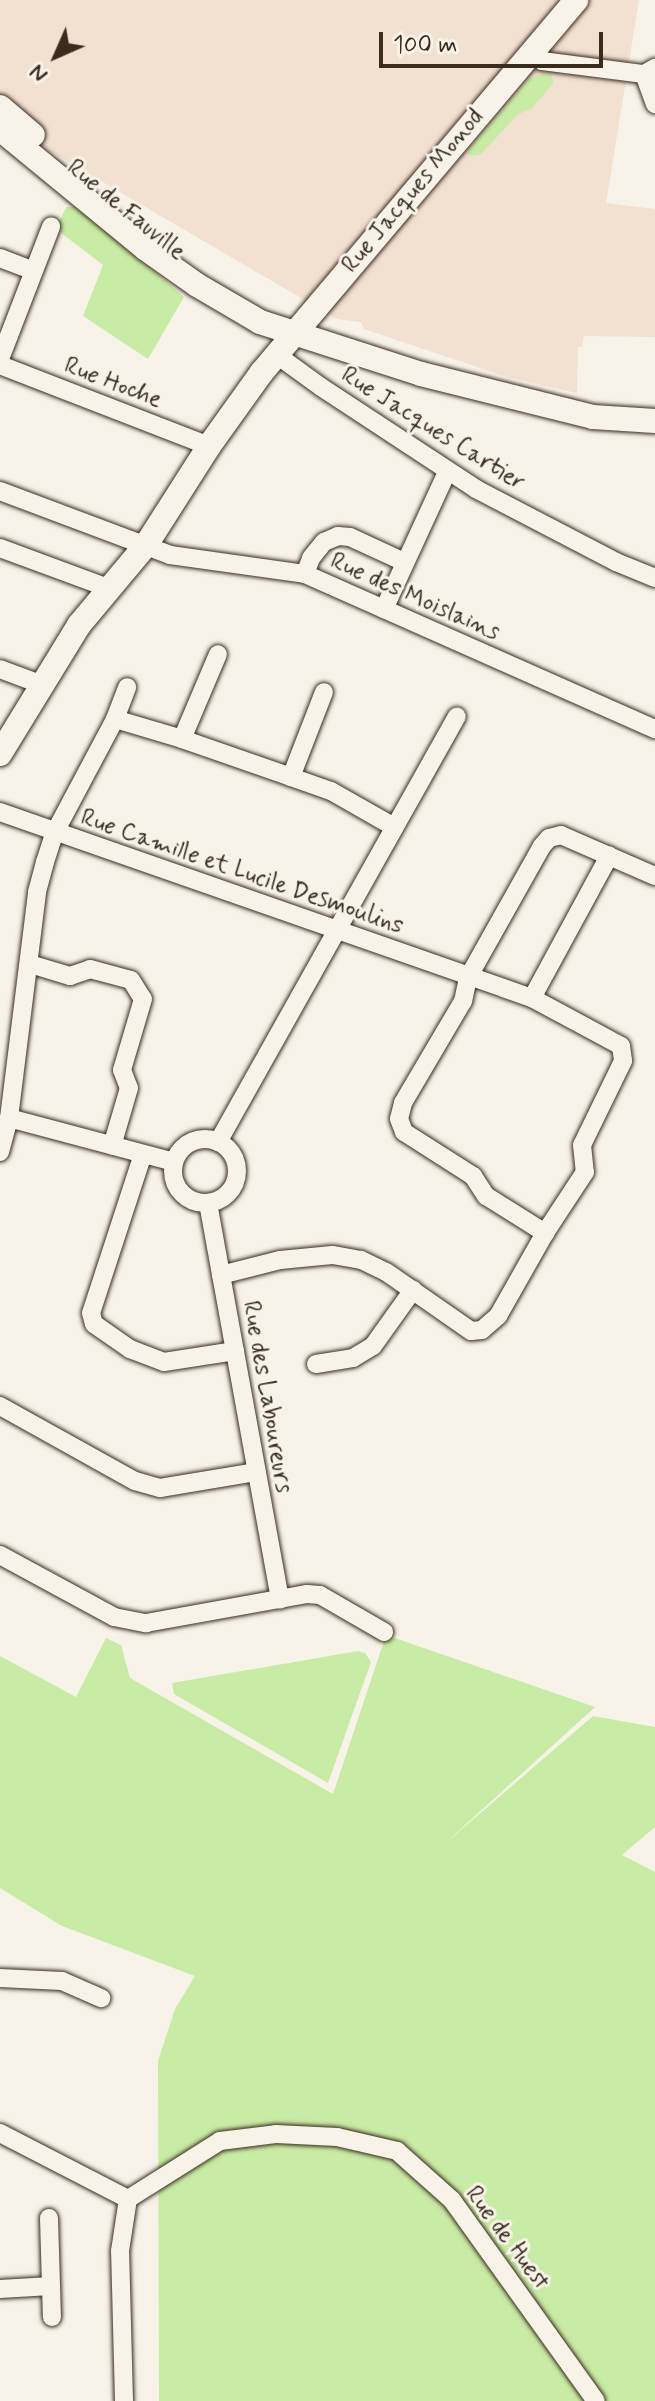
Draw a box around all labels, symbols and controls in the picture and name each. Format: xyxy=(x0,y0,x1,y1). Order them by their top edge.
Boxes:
north arrow xyxy=(16,16,96,96)
scale bar xyxy=(383,16,607,66)
text: 100 m xyxy=(393,30,457,61)
text: N xyxy=(24,58,54,88)
street label: Rue Jacques Monod xyxy=(339,107,487,275)
street label: Rue de Fauville xyxy=(61,154,191,266)
street label: Rue Hoche xyxy=(60,351,166,415)
street label: Rue Jacques Cartier xyxy=(338,362,528,496)
street label: Rue des Moislains xyxy=(328,548,502,646)
street label: Rue Camille et Lucile Desmoulins xyxy=(73,802,411,942)
street label: Rue des Laboureurs xyxy=(236,1297,298,1497)
street label: Rue de Huest xyxy=(458,2179,556,2297)

